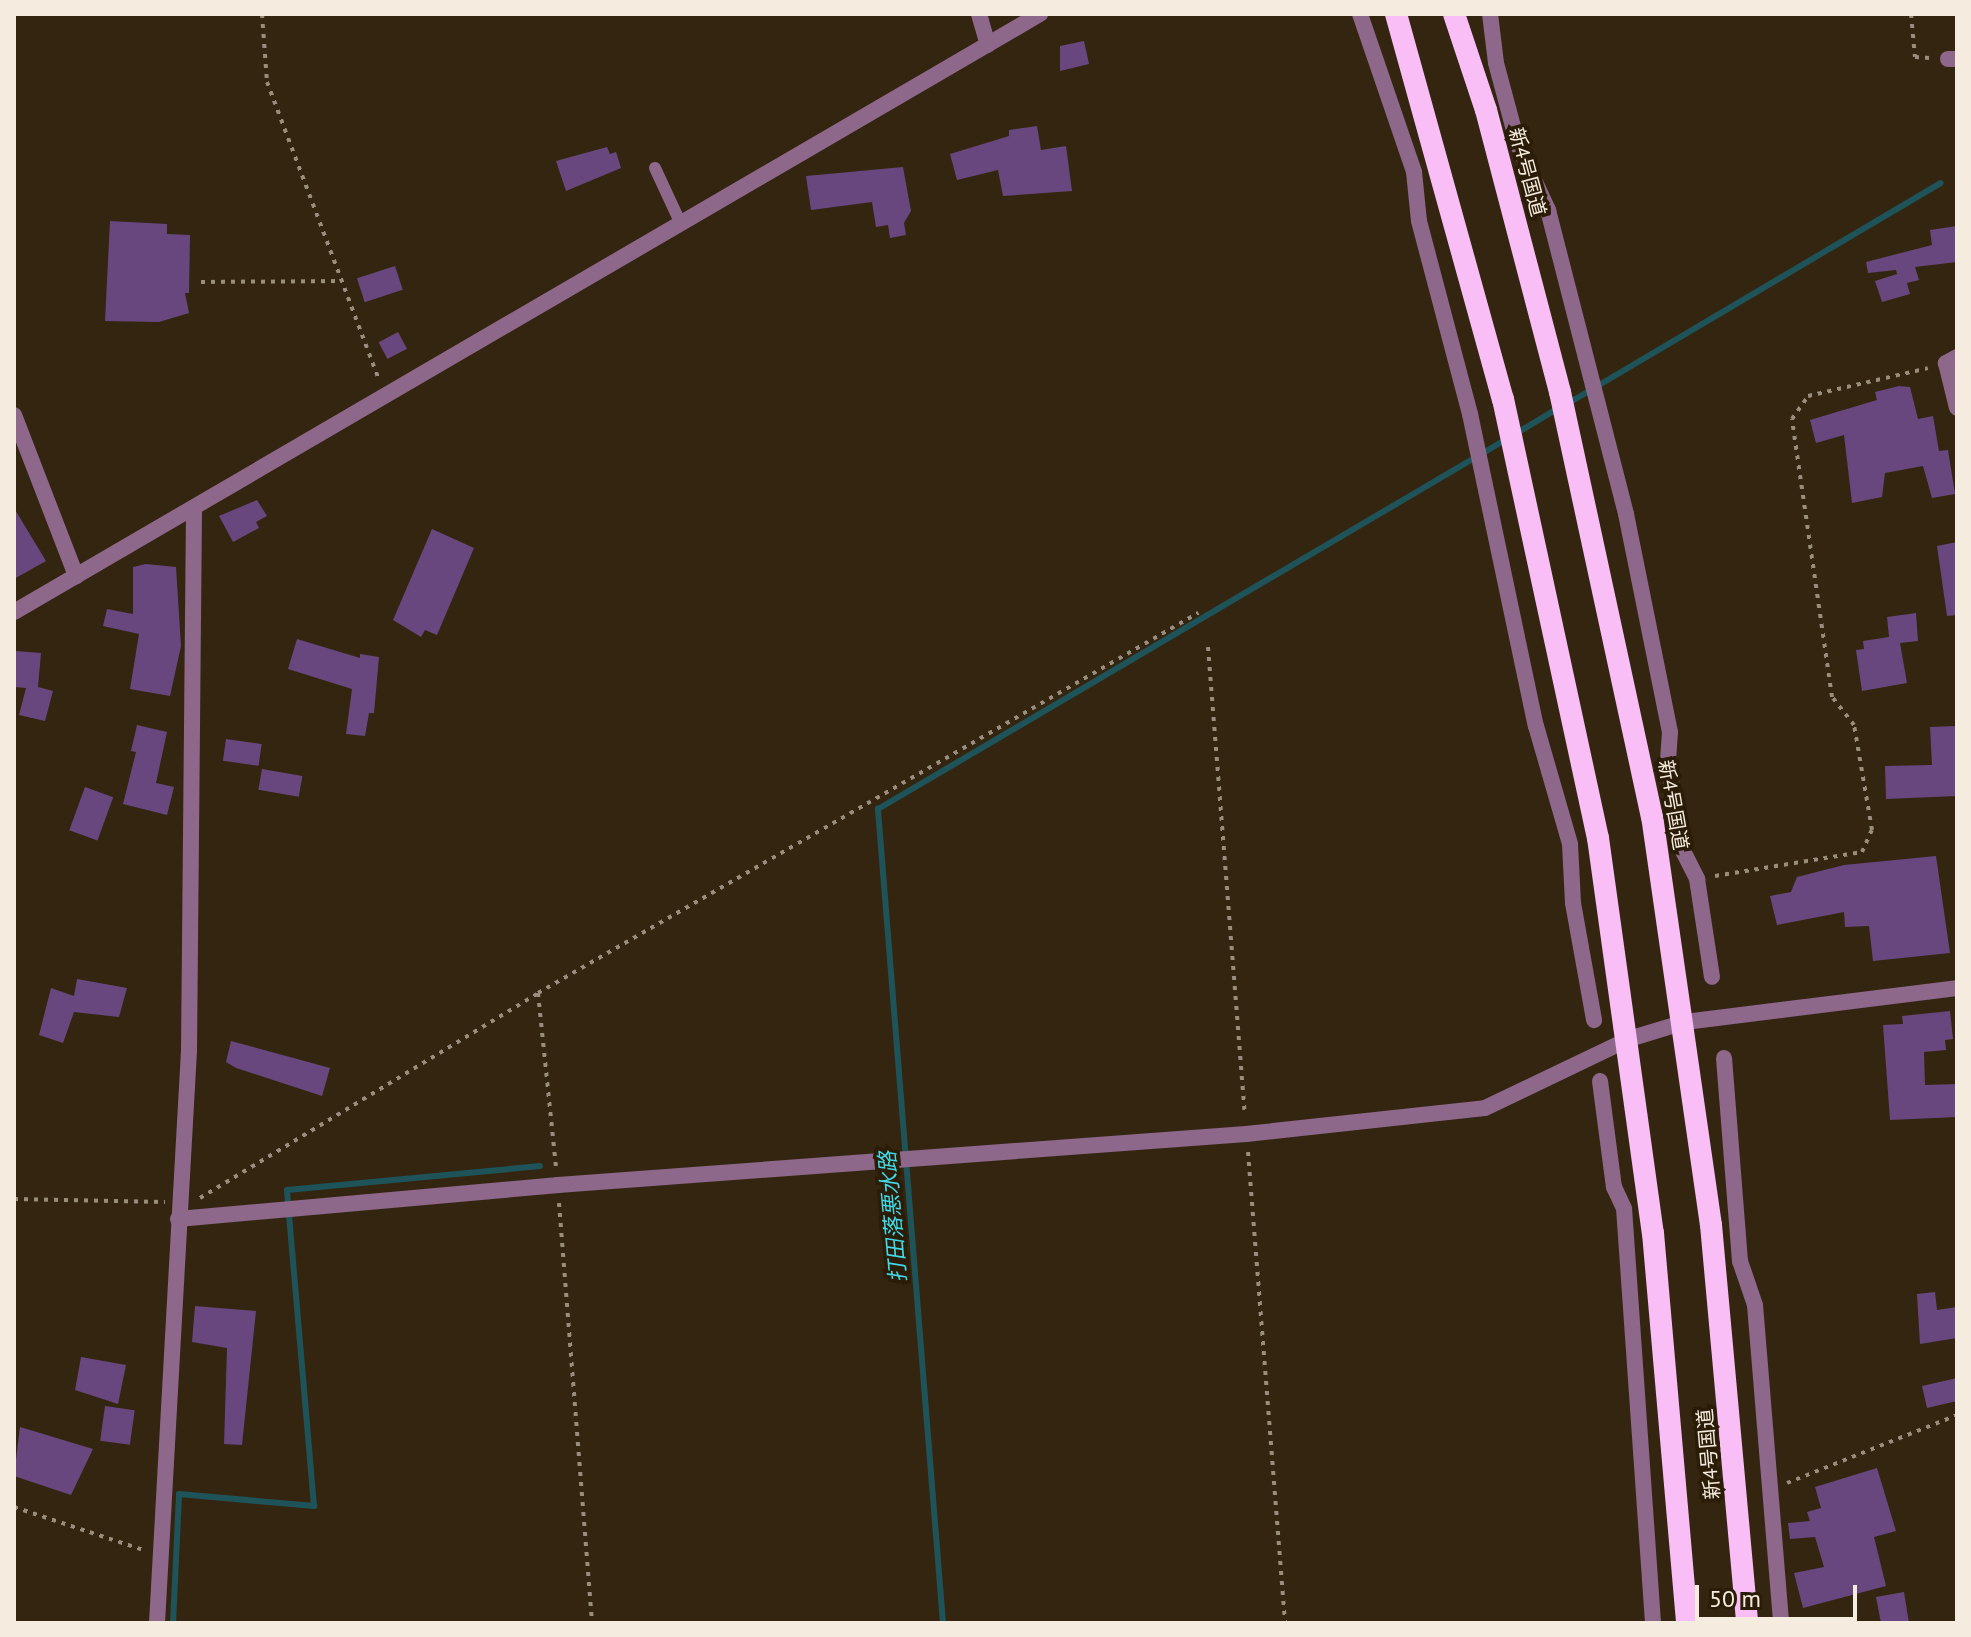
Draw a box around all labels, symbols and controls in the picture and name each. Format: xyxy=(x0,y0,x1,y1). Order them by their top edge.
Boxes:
street label: 新4号国道 xyxy=(1504,125,1550,219)
street label: 新4号国道 xyxy=(1653,758,1693,852)
water label: 打田落悪水路 xyxy=(874,1150,912,1284)
street label: 新4号国道 xyxy=(1693,1408,1725,1500)
scale bar xyxy=(1699,1569,1861,1619)
text: 50 m xyxy=(1709,1583,1761,1614)

